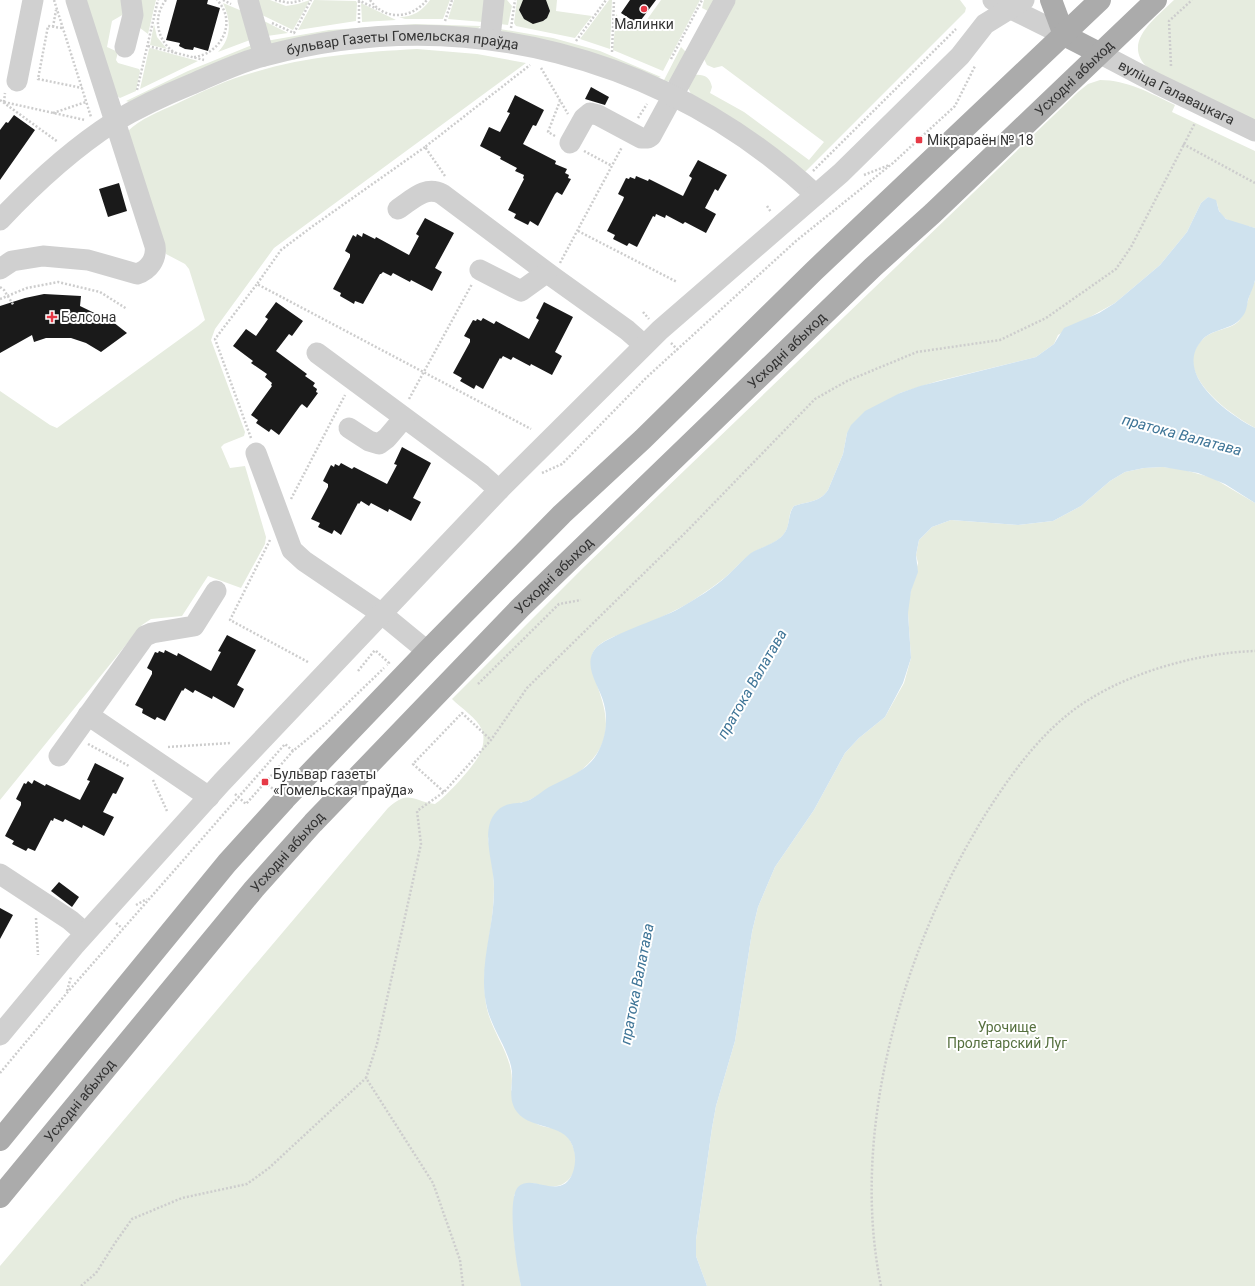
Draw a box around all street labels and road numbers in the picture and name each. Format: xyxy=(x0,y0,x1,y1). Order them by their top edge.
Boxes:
street label: бульвар Газеты Гомельская праўда xyxy=(285,27,520,58)
street label: Усходні абыход xyxy=(1032,37,1117,119)
street label: вуліца Галавацкага xyxy=(1116,57,1237,128)
street label: Усходні абыход xyxy=(744,309,829,392)
street label: Усходні абыход xyxy=(511,534,596,617)
street label: Усходні абыход xyxy=(247,808,328,895)
street label: Усходні абыход xyxy=(41,1056,119,1145)

